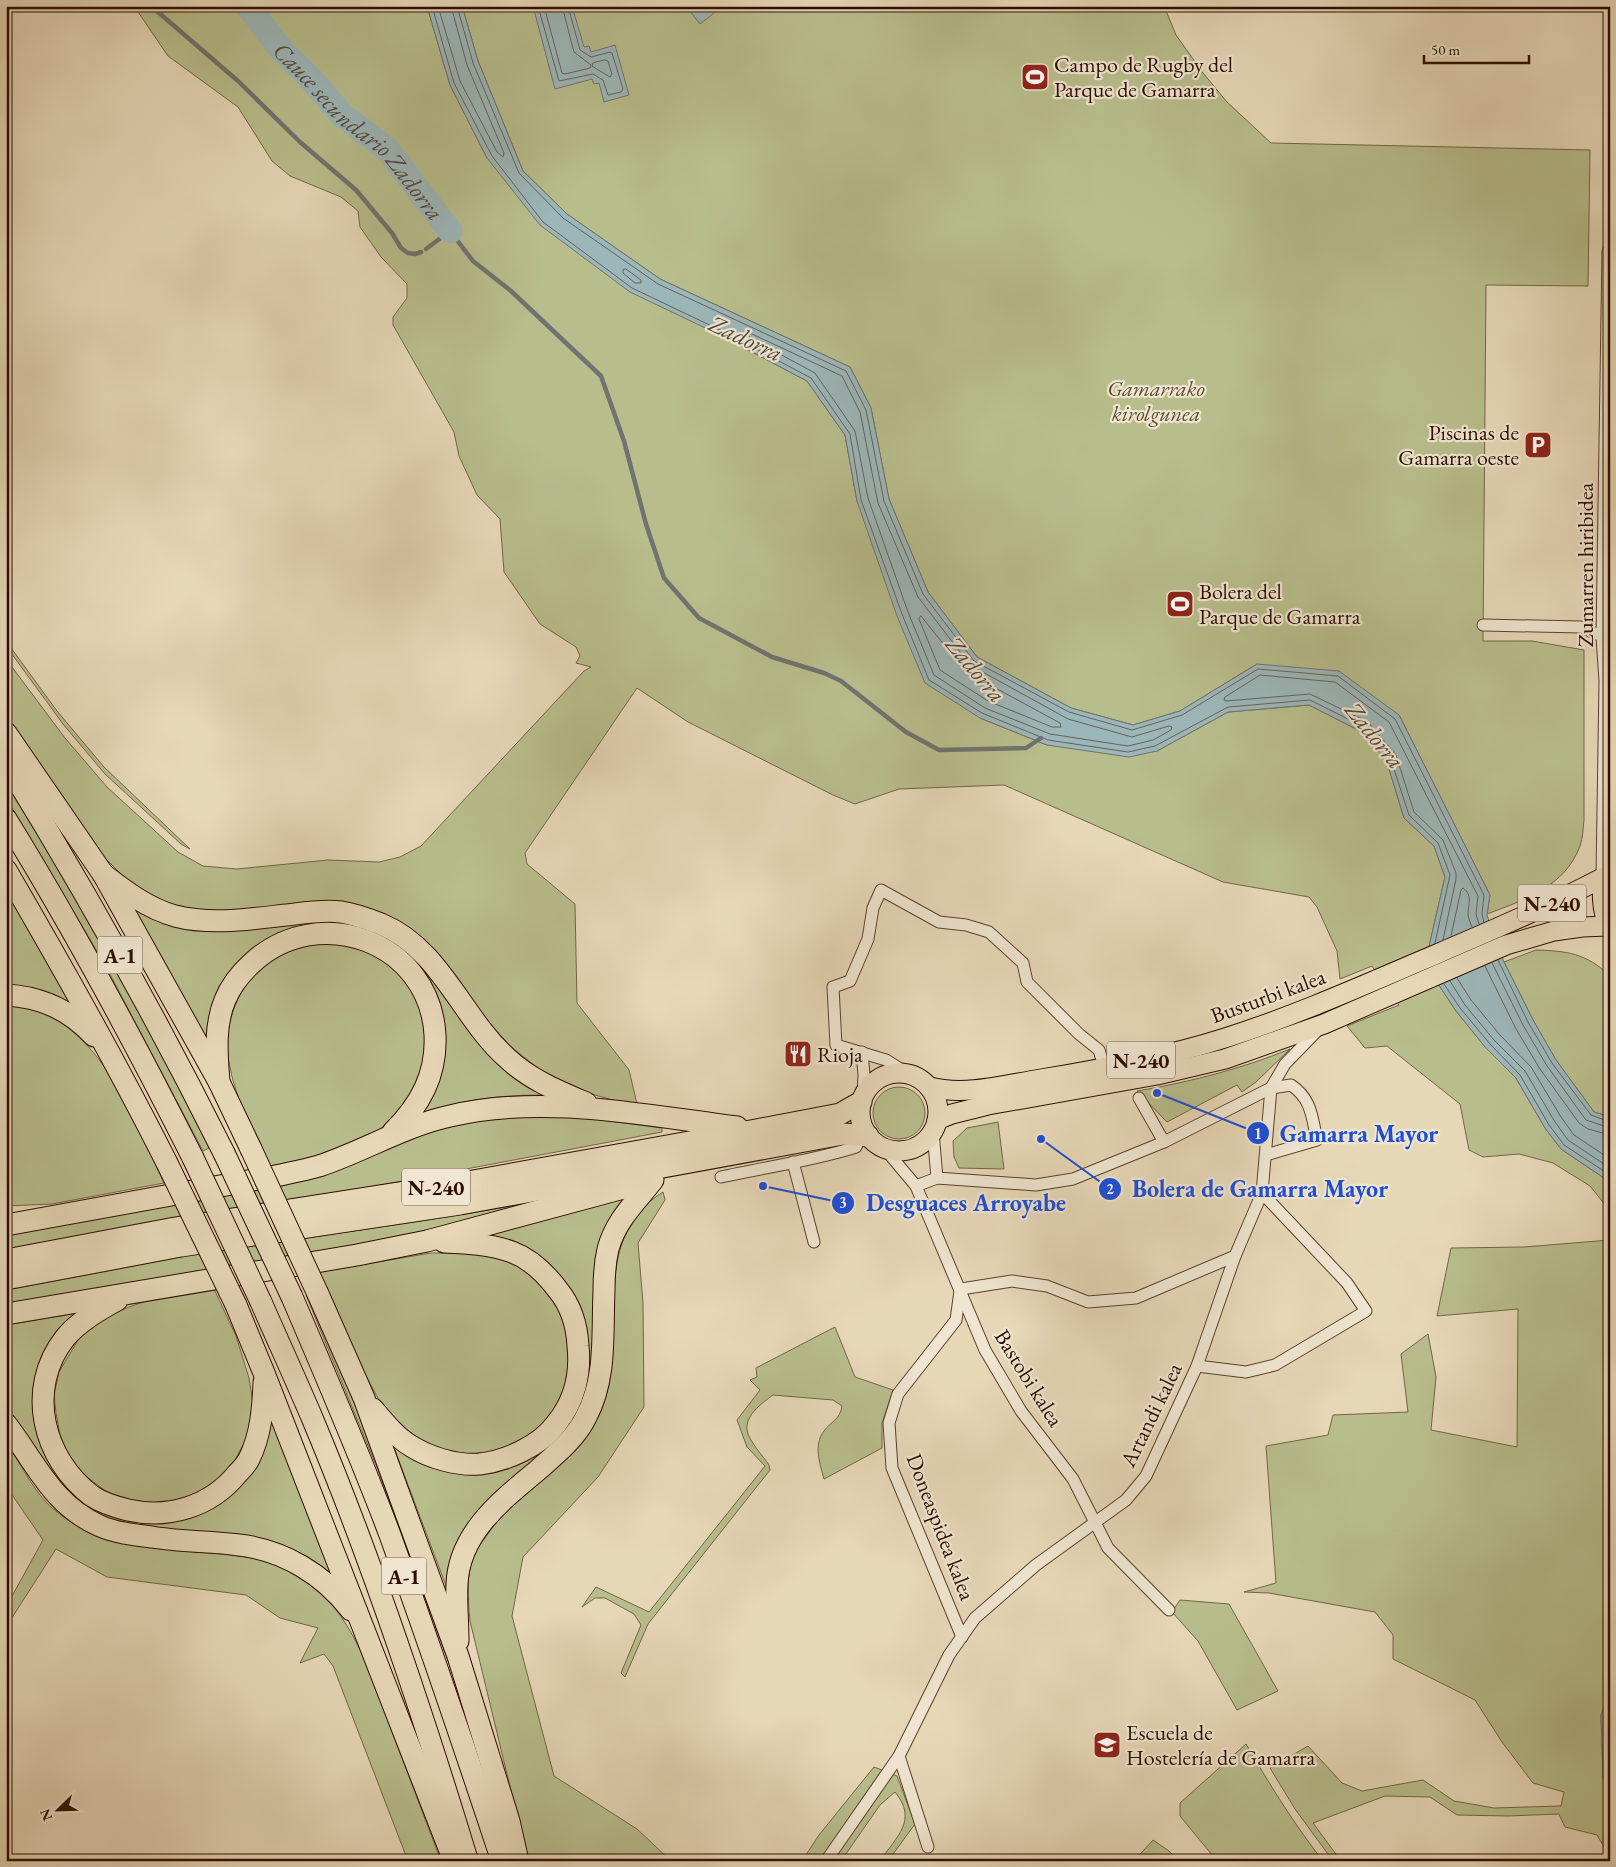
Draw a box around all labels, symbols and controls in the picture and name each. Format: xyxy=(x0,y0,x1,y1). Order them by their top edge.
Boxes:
scale bar xyxy=(1424,32,1528,64)
water label: Cauce secundario Zadorra xyxy=(267,35,451,226)
text: 50 m xyxy=(1431,40,1460,59)
place label: Campo de Rugby del Parque de Gamarra xyxy=(1054,50,1233,104)
sports icon: Campo de Rugby del Parque de Gamarra xyxy=(1020,62,1050,92)
water label: Zadorra xyxy=(703,307,788,368)
park label: Gamarrako kirolgunea xyxy=(1107,374,1205,428)
place label: Piscinas de Gamarra oeste xyxy=(1398,418,1519,472)
parking icon: Piscinas de Gamarra oeste xyxy=(1523,430,1553,460)
street label: Zumarren hiribidea xyxy=(1571,482,1600,647)
place label: Bolera del Parque de Gamarra xyxy=(1199,577,1361,631)
sports icon: Bolera del Parque de Gamarra xyxy=(1165,589,1195,619)
water label: Zadorra xyxy=(939,629,1013,709)
water label: Zadorra xyxy=(1338,694,1411,775)
road number: N-240 xyxy=(1518,884,1586,921)
road number: A-1 xyxy=(98,936,142,974)
street label: Busturbi kalea xyxy=(1207,962,1330,1030)
restaurant icon: Rioja xyxy=(783,1039,813,1069)
place label: Rioja xyxy=(817,1040,863,1069)
road number: N-240 xyxy=(1107,1042,1175,1078)
callout: Gamarra Mayor xyxy=(1245,1114,1449,1153)
text: Gamarra Mayor xyxy=(1280,1118,1438,1150)
text: 1 xyxy=(1254,1124,1262,1143)
road number: N-240 xyxy=(402,1168,470,1206)
callout: Bolera de Gamarra Mayor xyxy=(1097,1169,1398,1208)
text: Bolera de Gamarra Mayor xyxy=(1132,1173,1388,1205)
text: 2 xyxy=(1106,1179,1114,1198)
callout: Desguaces Arroyabe xyxy=(831,1184,1076,1223)
text: Desguaces Arroyabe xyxy=(866,1187,1066,1219)
text: 3 xyxy=(839,1193,847,1212)
street label: Bastobi kalea xyxy=(988,1324,1070,1432)
street label: Artandi kalea xyxy=(1113,1358,1189,1473)
street label: Doneaspidea kalea xyxy=(900,1449,982,1605)
road number: A-1 xyxy=(382,1558,426,1594)
place label: Escuela de Hostelería de Gamarra xyxy=(1126,1718,1316,1772)
school or university icon: Escuela de Hostelería de Gamarra xyxy=(1092,1730,1122,1760)
north arrow xyxy=(32,1784,82,1834)
text: N xyxy=(35,1806,57,1824)

